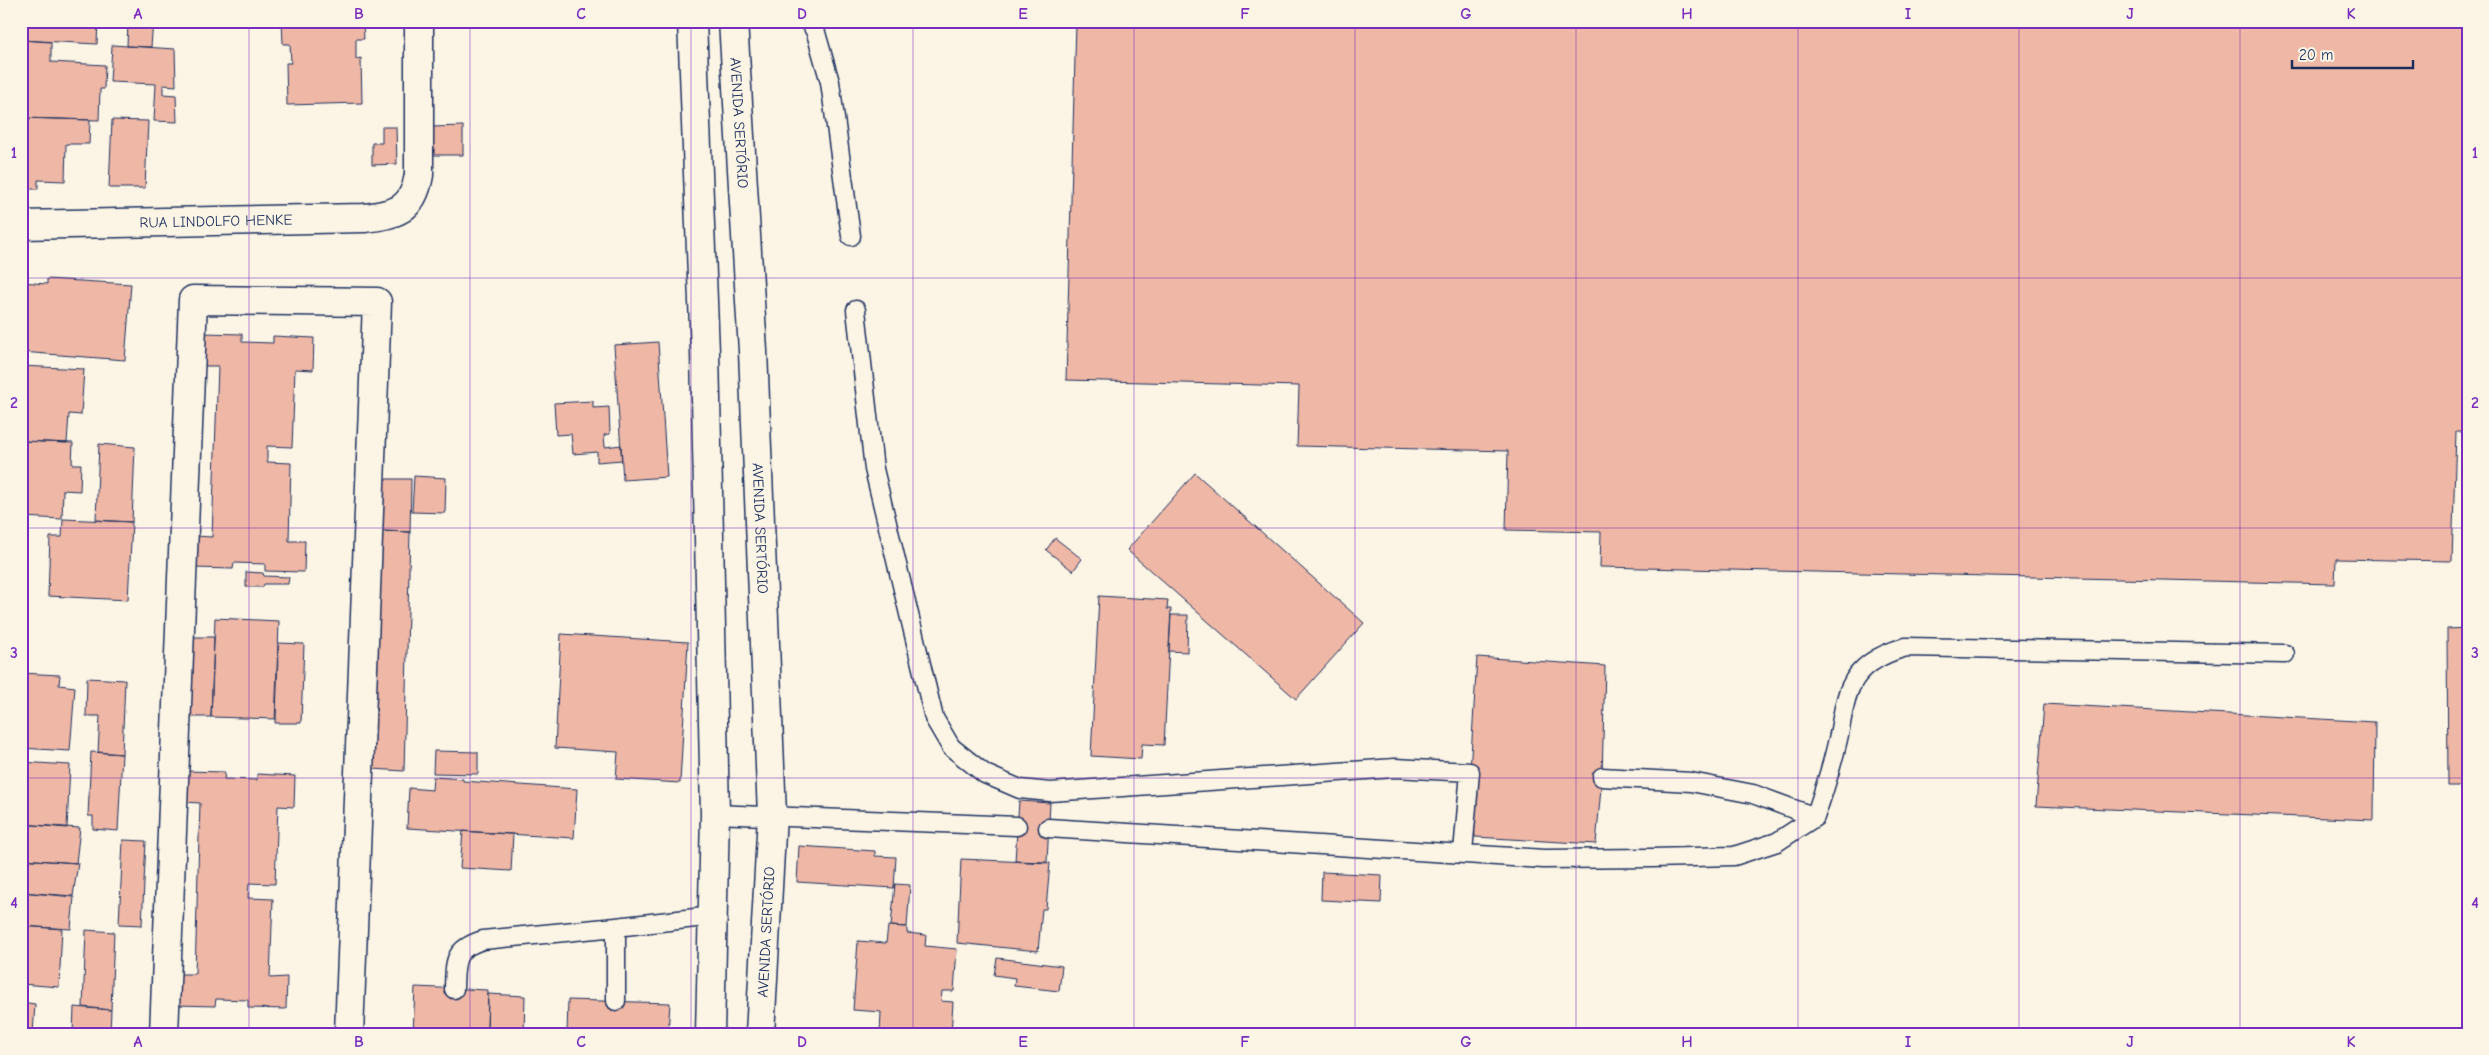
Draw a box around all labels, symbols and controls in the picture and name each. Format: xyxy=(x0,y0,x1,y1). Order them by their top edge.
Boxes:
text: A xyxy=(134,5,143,23)
text: B xyxy=(354,5,364,23)
text: C xyxy=(576,5,586,23)
text: D xyxy=(797,5,807,23)
text: E xyxy=(1018,5,1028,23)
text: F xyxy=(1240,5,1250,23)
text: G xyxy=(1460,5,1472,23)
text: H xyxy=(1681,5,1693,23)
text: I xyxy=(1905,5,1911,23)
text: J xyxy=(2126,5,2134,23)
text: K xyxy=(2346,5,2356,23)
scale bar xyxy=(2292,38,2413,70)
text: 20 m xyxy=(2299,46,2333,64)
street label: AVENIDA SERTÓRIO xyxy=(726,57,752,189)
text: 1 xyxy=(11,144,17,162)
text: 1 xyxy=(2472,144,2478,162)
street label: RUA LINDOLFO HENKE xyxy=(139,210,293,232)
text: 2 xyxy=(10,394,18,412)
text: 2 xyxy=(2471,394,2479,412)
street label: AVENIDA SERTÓRIO xyxy=(749,462,772,594)
text: 3 xyxy=(10,644,18,662)
text: 3 xyxy=(2471,644,2479,662)
street label: AVENIDA SERTÓRIO xyxy=(753,866,778,998)
text: 4 xyxy=(10,894,18,912)
text: 4 xyxy=(2471,894,2479,912)
text: A xyxy=(134,1033,143,1051)
text: B xyxy=(354,1033,364,1051)
text: C xyxy=(576,1033,586,1051)
text: D xyxy=(797,1033,807,1051)
text: E xyxy=(1018,1033,1028,1051)
text: F xyxy=(1240,1033,1250,1051)
text: G xyxy=(1460,1033,1472,1051)
text: H xyxy=(1681,1033,1693,1051)
text: I xyxy=(1905,1033,1911,1051)
text: J xyxy=(2126,1033,2134,1051)
text: K xyxy=(2346,1033,2356,1051)

